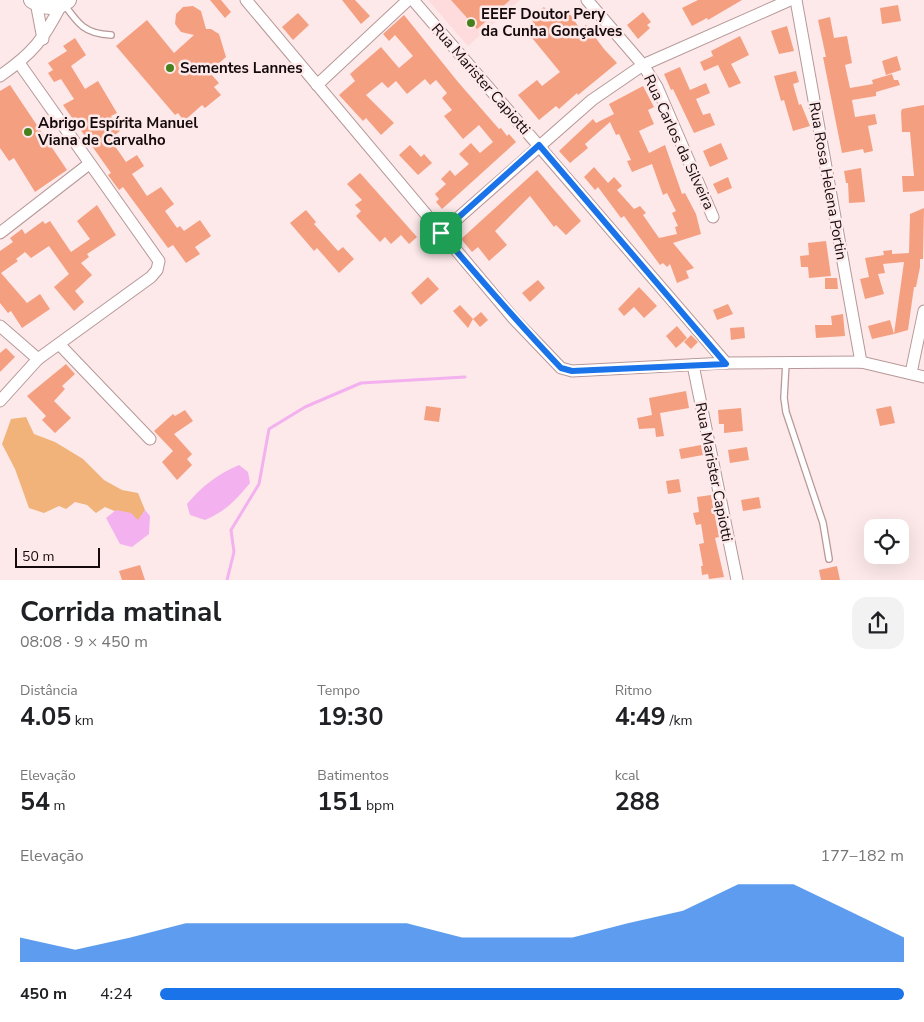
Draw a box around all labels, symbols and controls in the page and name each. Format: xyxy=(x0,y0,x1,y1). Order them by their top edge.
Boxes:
place label: EEEF Doutor Pery da Cunha Gonçalves xyxy=(481,4,622,41)
marker: EEEF Doutor Pery da Cunha Gonçalves xyxy=(465,17,477,29)
street label: Rua Marister Capiotti xyxy=(427,19,535,139)
place label: Sementes Lannes xyxy=(180,58,302,78)
marker: Sementes Lannes xyxy=(164,62,176,74)
street label: Rua Carlos da Silveira xyxy=(639,71,719,213)
street label: Rua Rosa Helena Portin xyxy=(804,100,852,262)
place label: Abrigo Espírita Manuel Viana de Carvalho xyxy=(37,113,198,150)
marker: Abrigo Espírita Manuel Viana de Carvalho xyxy=(22,126,34,138)
pin xyxy=(420,212,462,254)
icon: arrive xyxy=(427,219,455,247)
street label: Rua Marister Capiotti xyxy=(691,401,737,543)
map controls xyxy=(864,519,909,564)
button: locate xyxy=(864,519,909,564)
scale bar xyxy=(15,544,100,568)
text: 50 m xyxy=(22,547,54,566)
text: Corrida matinal xyxy=(20,593,221,631)
button: share xyxy=(852,597,904,649)
text: 08:08 · 9 × 450 m xyxy=(20,631,148,653)
text: Distância xyxy=(20,681,78,700)
text: Tempo xyxy=(317,681,360,700)
text: Ritmo xyxy=(615,681,652,700)
text: 4.05 xyxy=(20,700,71,734)
text: 19:30 xyxy=(317,700,384,734)
text: 4:49 xyxy=(615,700,666,734)
text: km xyxy=(71,711,94,730)
text: /km xyxy=(666,711,692,730)
text: Elevação xyxy=(20,766,76,785)
text: Batimentos xyxy=(317,766,389,785)
text: kcal xyxy=(615,766,639,785)
text: 54 xyxy=(20,785,50,819)
text: 151 xyxy=(317,785,362,819)
text: 288 xyxy=(615,785,660,819)
text: m xyxy=(50,796,66,815)
text: bpm xyxy=(362,796,394,815)
text: Elevação xyxy=(20,845,84,867)
text: 177–182 m xyxy=(821,845,904,867)
text: 450 m xyxy=(20,983,67,1005)
text: 4:24 xyxy=(100,983,132,1005)

